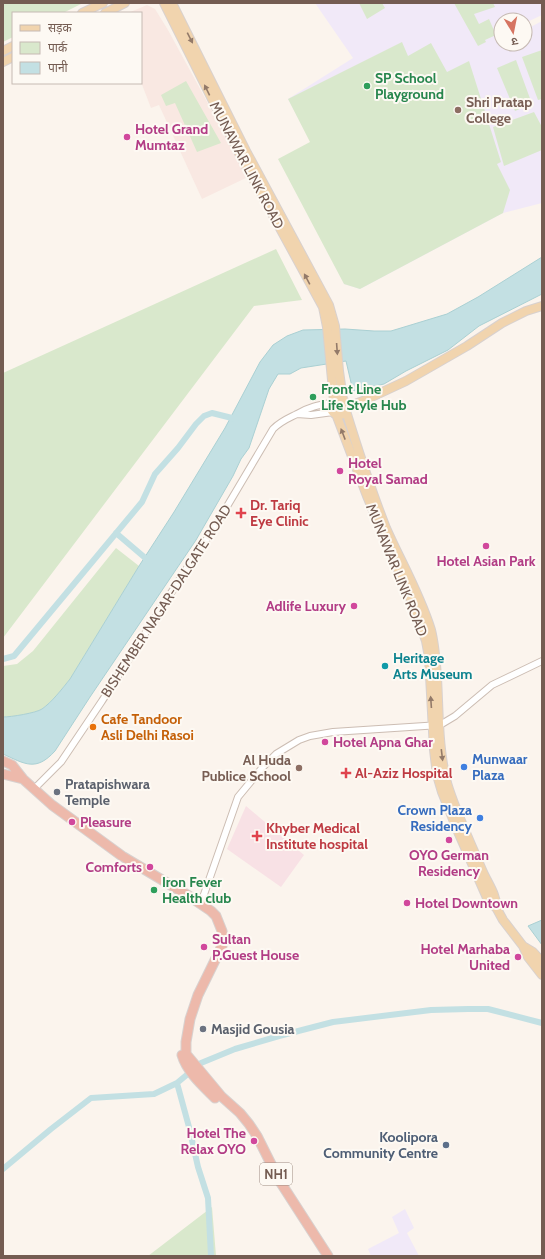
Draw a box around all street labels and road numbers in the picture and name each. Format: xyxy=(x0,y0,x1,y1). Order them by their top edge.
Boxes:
street label: MUNAWAR LINK ROAD xyxy=(206,98,288,232)
street label: BISHEMBER NAGAR-DALGATE ROAD xyxy=(97,501,235,701)
street label: MUNAWAR LINK ROAD xyxy=(362,501,432,639)
road number: NH1 xyxy=(260,1163,292,1185)

